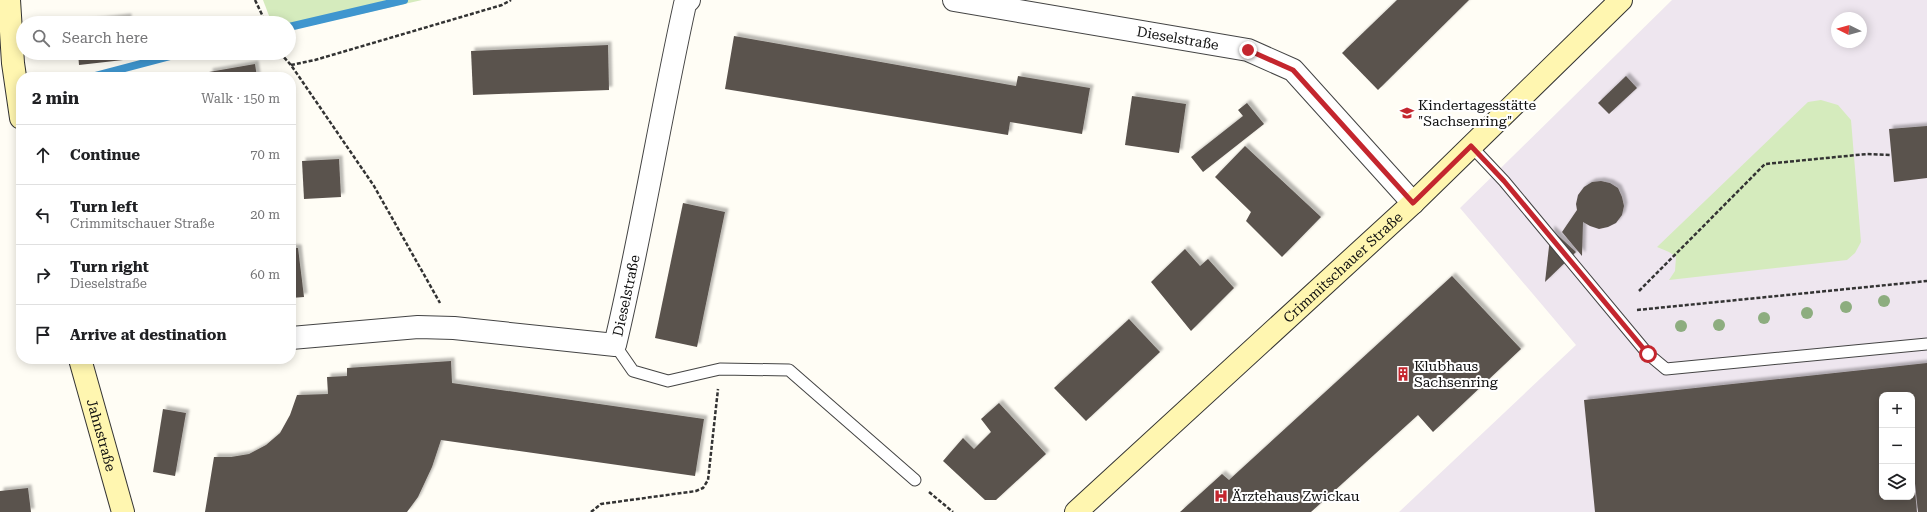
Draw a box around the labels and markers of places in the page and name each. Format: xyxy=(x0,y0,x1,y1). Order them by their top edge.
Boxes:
place label: Kindertagesstätte "Sachsenring" xyxy=(1418,97,1537,129)
school or university icon: Kindertagesstätte "Sachsenring" xyxy=(1399,105,1415,121)
place label: Klubhaus Sachsenring xyxy=(1414,358,1498,390)
building icon: Klubhaus Sachsenring xyxy=(1395,366,1411,382)
hospital icon: Ärztehaus Zwickau xyxy=(1213,488,1229,504)
place label: Ärztehaus Zwickau xyxy=(1232,488,1360,504)

